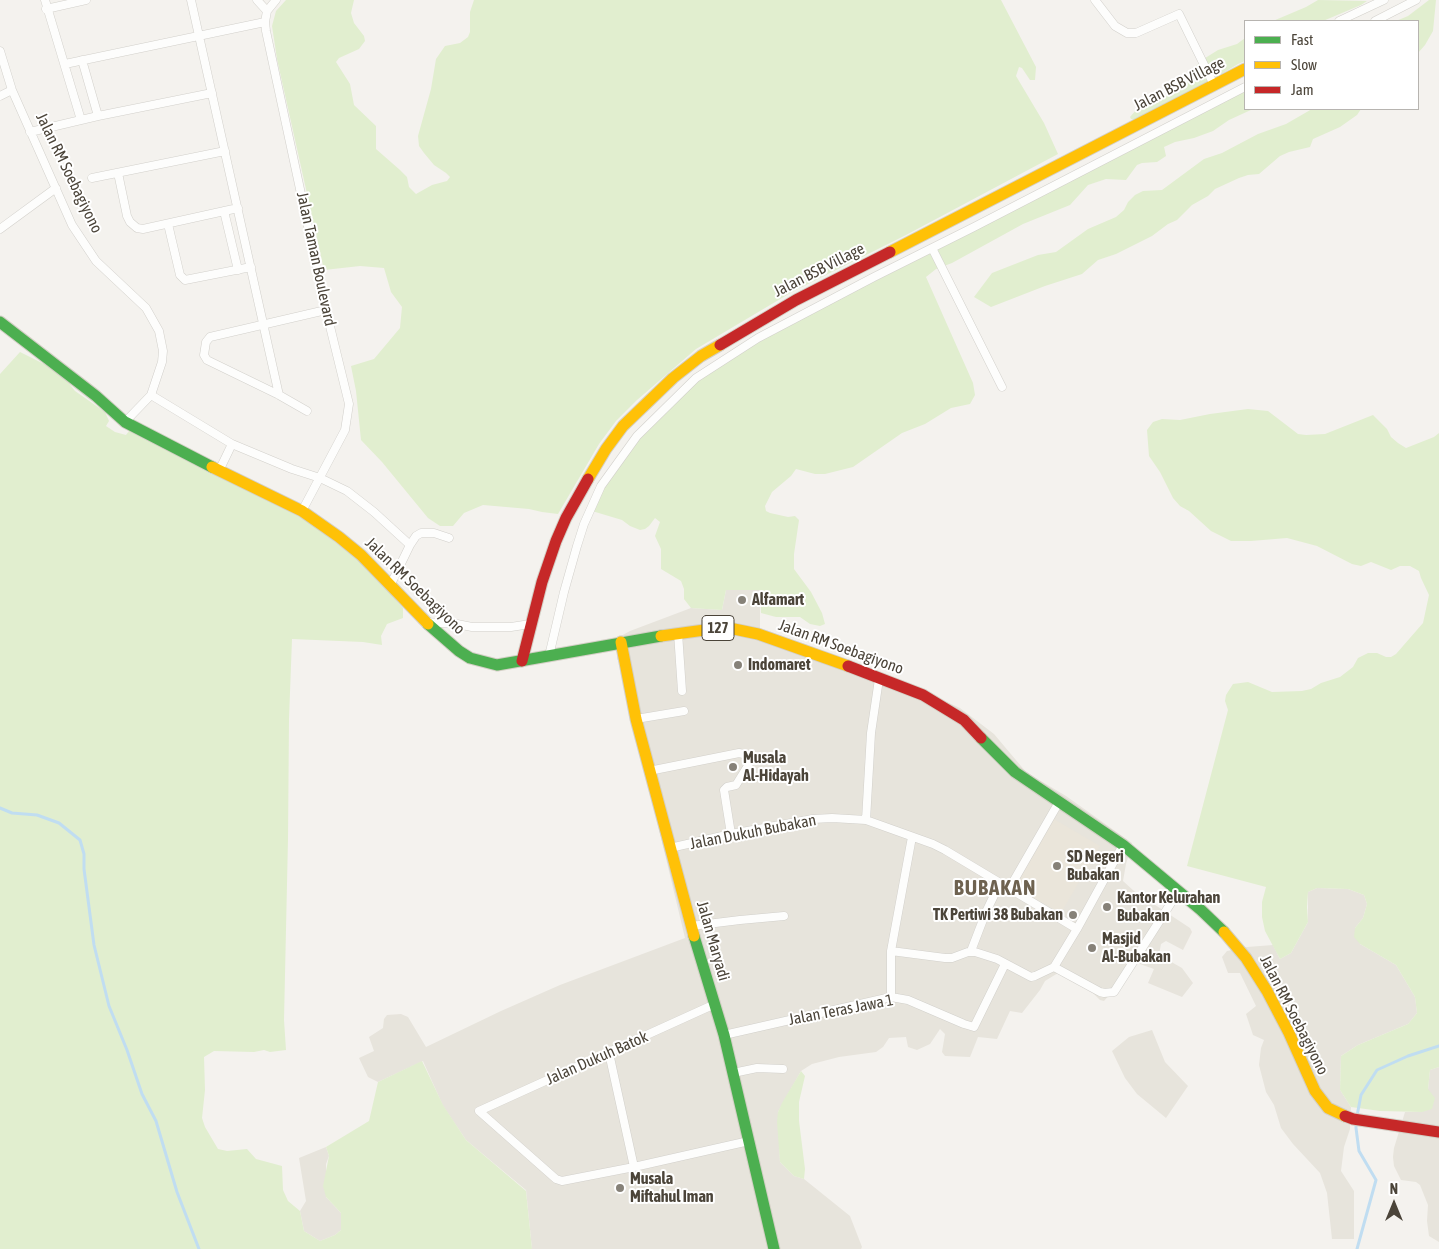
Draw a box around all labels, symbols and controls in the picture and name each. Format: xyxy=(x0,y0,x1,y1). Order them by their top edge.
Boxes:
legend xyxy=(1244,20,1419,110)
text: Fast xyxy=(1291,31,1313,48)
street label: Jalan BSB Village xyxy=(1130,53,1228,115)
text: Slow xyxy=(1291,56,1317,73)
text: Jam xyxy=(1291,81,1314,98)
street label: Jalan RM Soebagiyono xyxy=(32,110,106,236)
street label: Jalan Taman Boulevard xyxy=(292,190,340,328)
street label: Jalan BSB Village xyxy=(770,239,868,301)
street label: Jalan RM Soebagiyono xyxy=(361,533,469,639)
place label: Alfamart xyxy=(752,590,804,610)
marker: Alfamart xyxy=(736,594,748,606)
road number: 127 xyxy=(702,616,734,640)
street label: Jalan RM Soebagiyono xyxy=(776,616,906,678)
place label: Indomaret xyxy=(748,655,810,675)
marker: Indomaret xyxy=(732,659,744,671)
place label: Musala Al-Hidayah xyxy=(743,748,809,786)
marker: Musala Al-Hidayah xyxy=(727,761,739,773)
street label: Jalan Dukuh Bubakan xyxy=(688,810,818,854)
place label: SD Negeri Bubakan xyxy=(1067,847,1124,885)
marker: SD Negeri Bubakan xyxy=(1051,860,1063,872)
district label: BUBAKAN xyxy=(953,875,1037,901)
place label: Kantor Kelurahan Bubakan xyxy=(1117,888,1220,926)
street label: Jalan Maryadi xyxy=(692,899,734,983)
marker: Kantor Kelurahan Bubakan xyxy=(1101,901,1113,913)
place label: TK Pertiwi 38 Bubakan xyxy=(933,905,1063,925)
marker: TK Pertiwi 38 Bubakan xyxy=(1067,909,1079,921)
place label: Masjid Al-Bubakan xyxy=(1102,929,1171,967)
marker: Masjid Al-Bubakan xyxy=(1086,942,1098,954)
street label: Jalan RM Soebagiyono xyxy=(1256,952,1332,1078)
street label: Jalan Teras Jawa 1 xyxy=(787,990,895,1030)
street label: Jalan Dukuh Batok xyxy=(543,1027,651,1089)
place label: Musala Miftahul Iman xyxy=(630,1169,714,1207)
north arrow xyxy=(1369,1179,1419,1229)
text: N xyxy=(1390,1181,1398,1197)
marker: Musala Miftahul Iman xyxy=(614,1182,626,1194)

